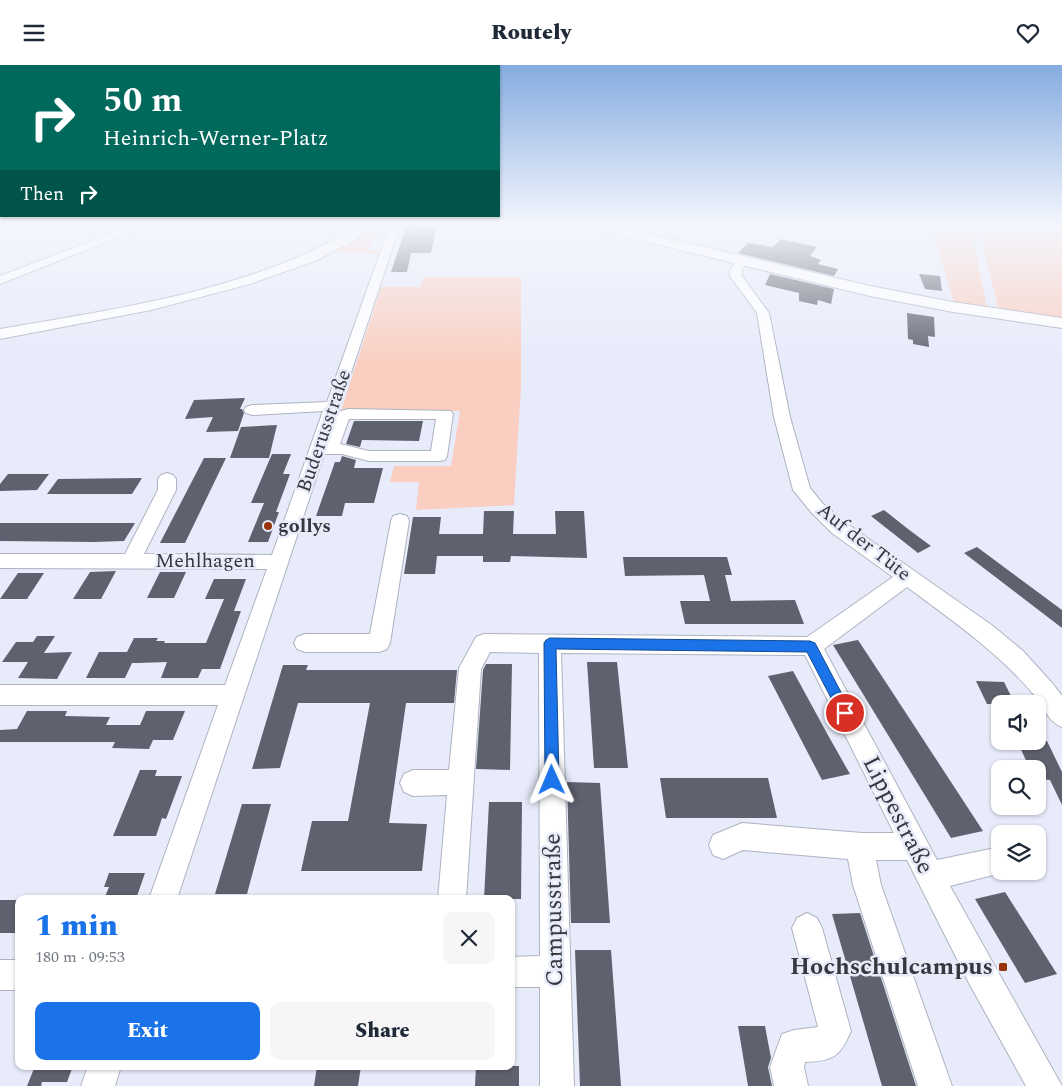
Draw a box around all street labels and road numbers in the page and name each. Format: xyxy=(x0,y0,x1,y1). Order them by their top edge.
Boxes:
street label: Buderusstraße xyxy=(289,365,359,497)
street label: Auf der Tüte xyxy=(810,495,918,589)
street label: Mehlhagen xyxy=(155,546,255,576)
street label: Lippestraße xyxy=(853,750,943,880)
street label: Campusstraße xyxy=(535,833,573,987)

